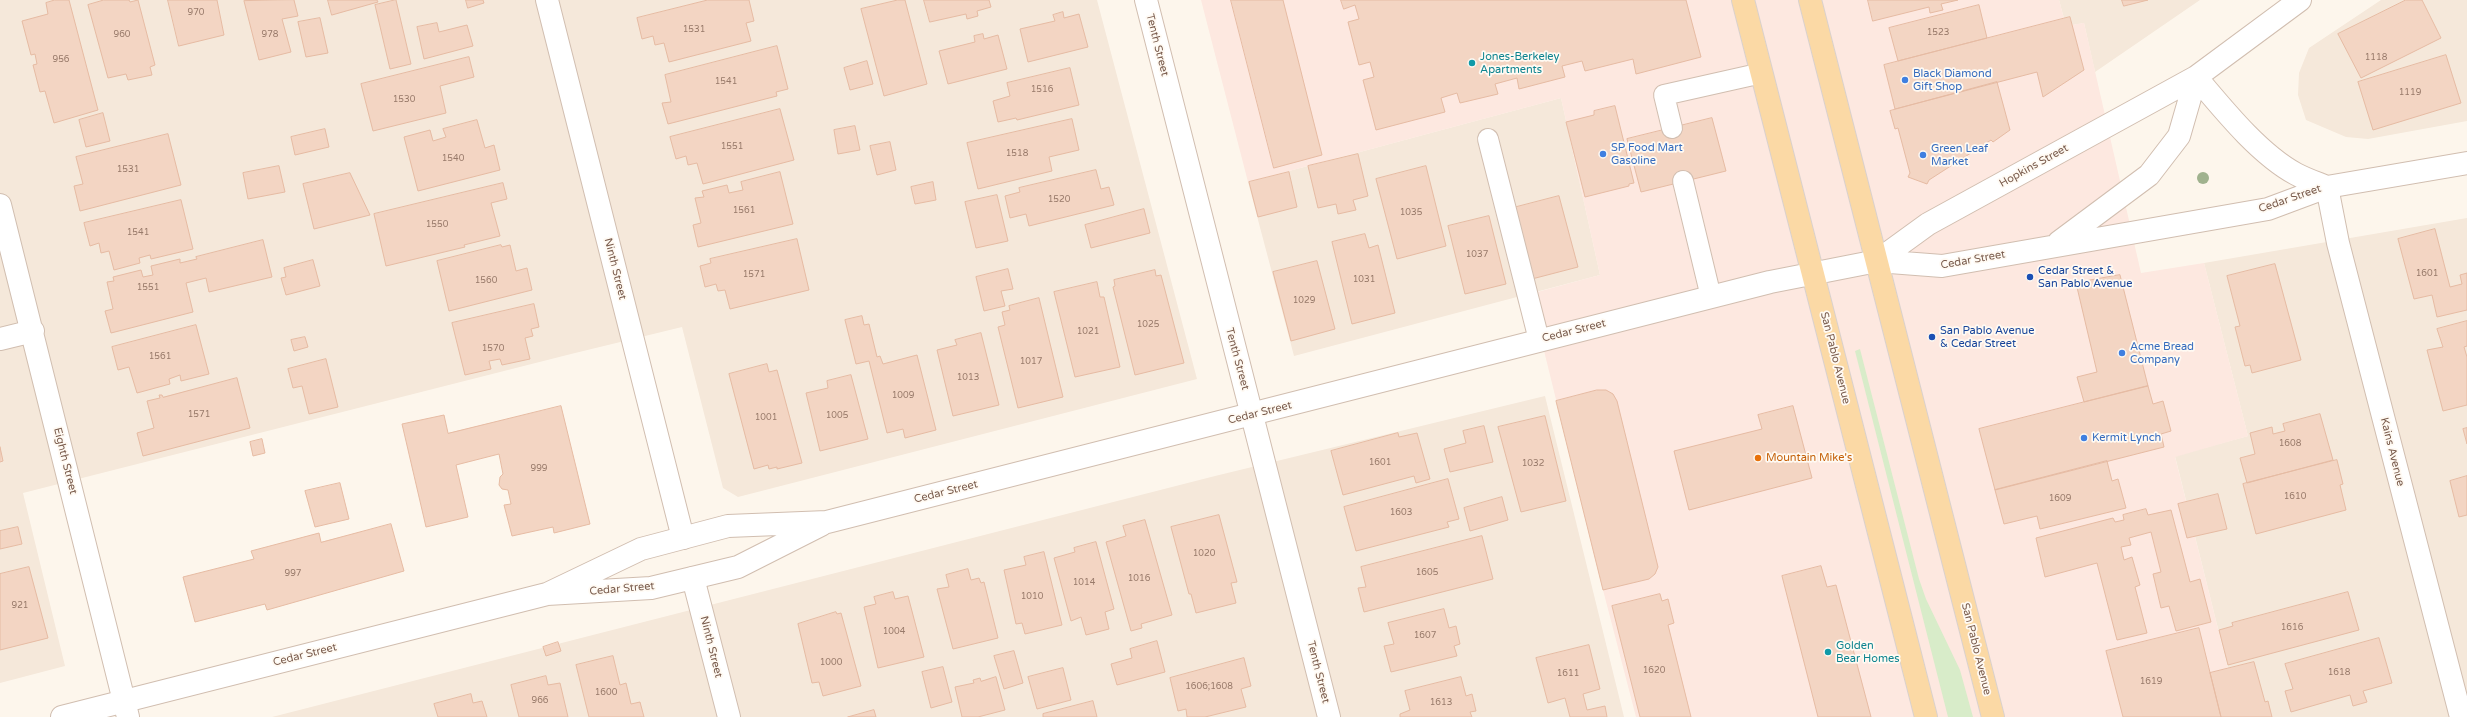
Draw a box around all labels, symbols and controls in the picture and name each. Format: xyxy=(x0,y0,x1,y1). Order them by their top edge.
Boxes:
house number: 970 xyxy=(188,8,204,18)
street label: Tenth Street xyxy=(1143,12,1171,78)
house number: 1531 xyxy=(683,25,705,35)
house number: 1523 xyxy=(1927,28,1949,38)
house number: 960 xyxy=(114,30,130,40)
house number: 978 xyxy=(262,30,278,40)
place label: Jones-Berkeley Apartments xyxy=(1480,50,1559,76)
house number: 1118 xyxy=(2365,53,2387,63)
house number: 956 xyxy=(53,55,69,65)
marker: Jones-Berkeley Apartments xyxy=(1467,58,1477,68)
place label: Black Diamond Gift Shop xyxy=(1913,67,1992,93)
marker: Black Diamond Gift Shop xyxy=(1900,75,1910,85)
house number: 1541 xyxy=(715,77,737,87)
house number: 1516 xyxy=(1031,85,1053,95)
house number: 1119 xyxy=(2399,88,2421,98)
house number: 1530 xyxy=(393,95,415,105)
place label: SP Food Mart Gasoline xyxy=(1611,141,1683,167)
house number: 1551 xyxy=(721,142,743,152)
place label: Green Leaf Market xyxy=(1931,142,1988,168)
street label: Hopkins Street xyxy=(1997,142,2071,190)
house number: 1518 xyxy=(1006,149,1028,159)
marker: SP Food Mart Gasoline xyxy=(1598,149,1608,159)
marker: Green Leaf Market xyxy=(1918,150,1928,160)
house number: 1540 xyxy=(442,154,464,164)
house number: 1531 xyxy=(117,165,139,175)
street label: Cedar Street xyxy=(2257,182,2323,216)
house number: 1520 xyxy=(1048,195,1070,205)
house number: 1561 xyxy=(733,206,755,216)
house number: 1035 xyxy=(1400,208,1422,218)
house number: 1550 xyxy=(426,220,448,230)
house number: 1541 xyxy=(127,228,149,238)
street label: Ninth Street xyxy=(601,237,629,301)
street label: Cedar Street xyxy=(1940,248,2006,272)
house number: 1037 xyxy=(1466,250,1488,260)
place label: Cedar Street & San Pablo Avenue xyxy=(2038,264,2132,290)
house number: 1601 xyxy=(2416,269,2438,279)
house number: 1571 xyxy=(743,270,765,280)
marker: Cedar Street & San Pablo Avenue xyxy=(2025,272,2035,282)
house number: 1031 xyxy=(1353,275,1375,285)
house number: 1560 xyxy=(475,276,497,286)
house number: 1551 xyxy=(137,283,159,293)
house number: 1029 xyxy=(1293,296,1315,306)
street label: San Pablo Avenue xyxy=(1817,311,1853,405)
street label: Cedar Street xyxy=(1541,317,1607,345)
house number: 1025 xyxy=(1137,320,1159,330)
place label: San Pablo Avenue & Cedar Street xyxy=(1940,324,2034,350)
street label: Tenth Street xyxy=(1222,326,1252,392)
house number: 1021 xyxy=(1077,327,1099,337)
marker: San Pablo Avenue & Cedar Street xyxy=(1927,332,1937,342)
place label: Acme Bread Company xyxy=(2130,340,2194,366)
house number: 1570 xyxy=(482,344,504,354)
marker: Acme Bread Company xyxy=(2117,348,2127,358)
house number: 1561 xyxy=(149,352,171,362)
house number: 1017 xyxy=(1020,357,1042,367)
house number: 1013 xyxy=(957,373,979,383)
house number: 1009 xyxy=(892,391,914,401)
street label: Cedar Street xyxy=(1227,399,1293,427)
house number: 1571 xyxy=(188,410,210,420)
house number: 1005 xyxy=(826,411,848,421)
house number: 1001 xyxy=(755,413,777,423)
street label: Kains Avenue xyxy=(2377,416,2407,488)
street label: Eighth Street xyxy=(50,426,80,496)
place label: Kermit Lynch xyxy=(2092,431,2161,445)
marker: Kermit Lynch xyxy=(2079,433,2089,443)
house number: 1608 xyxy=(2279,439,2301,449)
place label: Mountain Mike's xyxy=(1766,451,1852,465)
marker: Mountain Mike's xyxy=(1753,453,1763,463)
house number: 1601 xyxy=(1369,458,1391,468)
house number: 1032 xyxy=(1522,459,1544,469)
house number: 999 xyxy=(531,464,547,474)
street label: Cedar Street xyxy=(913,478,979,506)
house number: 1610 xyxy=(2284,492,2306,502)
house number: 1609 xyxy=(2049,494,2071,504)
house number: 1603 xyxy=(1390,508,1412,518)
house number: 1020 xyxy=(1193,549,1215,559)
house number: 1605 xyxy=(1416,568,1438,578)
house number: 997 xyxy=(285,569,301,579)
house number: 1016 xyxy=(1128,574,1150,584)
house number: 1014 xyxy=(1073,578,1095,588)
street label: Cedar Street xyxy=(589,580,655,598)
house number: 1010 xyxy=(1021,592,1043,602)
house number: 921 xyxy=(12,601,28,611)
street label: San Pablo Avenue xyxy=(1958,602,1994,696)
street label: Ninth Street xyxy=(697,615,725,679)
house number: 1616 xyxy=(2281,623,2303,633)
house number: 1004 xyxy=(883,627,905,637)
house number: 1607 xyxy=(1414,631,1436,641)
street label: Tenth Street xyxy=(1304,639,1332,705)
place label: Golden Bear Homes xyxy=(1836,639,1899,665)
street label: Cedar Street xyxy=(272,641,338,669)
marker: Golden Bear Homes xyxy=(1823,647,1833,657)
house number: 1000 xyxy=(820,658,842,668)
house number: 1620 xyxy=(1643,666,1665,676)
house number: 1618 xyxy=(2328,668,2350,678)
house number: 1611 xyxy=(1557,669,1579,679)
house number: 1619 xyxy=(2140,677,2162,687)
house number: 1606;1608 xyxy=(1185,682,1233,692)
house number: 1600 xyxy=(595,688,617,698)
house number: 966 xyxy=(532,696,548,706)
house number: 1613 xyxy=(1430,698,1452,708)

